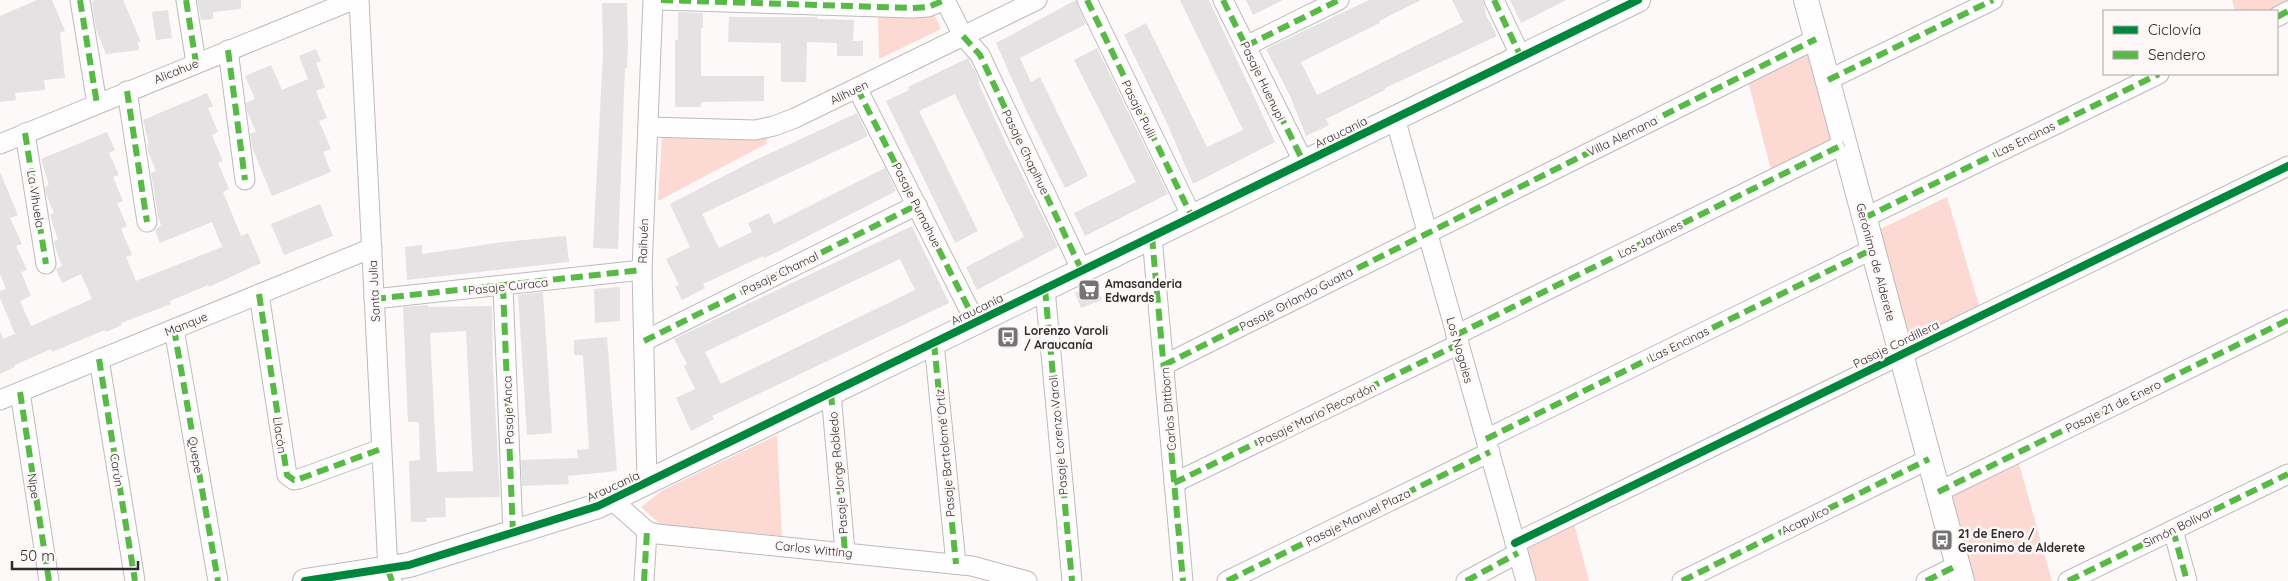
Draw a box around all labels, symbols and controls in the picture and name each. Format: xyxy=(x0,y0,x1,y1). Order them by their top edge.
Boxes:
legend xyxy=(2103,10,2278,75)
text: Ciclovía xyxy=(2148,20,2201,39)
street label: Pasaje Huenupi xyxy=(1237,39,1289,123)
text: Sendero xyxy=(2148,45,2206,64)
street label: Alicahue xyxy=(151,55,201,87)
street label: Alihuen xyxy=(828,76,870,108)
street label: Pasaje Pulli xyxy=(1119,78,1159,140)
street label: Pasaje Chapihue xyxy=(999,107,1053,197)
street label: Araucanía xyxy=(1312,113,1370,151)
street label: Villa Alemana xyxy=(1584,113,1660,159)
street label: Las Encinas xyxy=(1993,118,2058,160)
street label: Pasaje Pumahue xyxy=(889,160,945,250)
street label: La Vihuela xyxy=(24,169,48,229)
street label: Gerónimo de Alderete xyxy=(1853,201,1899,323)
street label: Los Jardines xyxy=(1615,217,1685,261)
street label: Raihuén xyxy=(635,218,651,264)
street label: Pasaje Chamal xyxy=(739,248,821,298)
street label: Santa Julia xyxy=(365,260,383,322)
street label: Pasaje Orlando Guaita xyxy=(1237,264,1355,334)
street label: Pasaje Curaca xyxy=(467,274,549,298)
place label: Amasanderia Edwards xyxy=(1105,276,1182,305)
supermarket icon: Amasanderia Edwards xyxy=(1077,278,1101,302)
street label: Araucanía xyxy=(948,290,1006,328)
street label: Manque xyxy=(162,309,210,339)
street label: Los Nogales xyxy=(1443,315,1477,385)
street label: Pasaje Cordillera xyxy=(1851,317,1941,371)
place label: Lorenzo Varoli / Araucanía xyxy=(1024,323,1108,352)
street label: Las Encinas xyxy=(1647,323,1712,365)
bus stop icon: Lorenzo Varoli / Araucanía xyxy=(996,325,1020,349)
street label: Carlos Dittborn xyxy=(1157,367,1179,451)
street label: Pasaje Lorenzo Varoli xyxy=(1045,374,1071,496)
street label: Pasaje Anca xyxy=(499,375,517,445)
street label: Pasaje 21 de Enero xyxy=(2063,376,2163,436)
street label: Pasaje Mario Recordón xyxy=(1255,379,1379,449)
street label: Pasaje Bartolomé Ortíz xyxy=(932,388,958,518)
street label: Pasaje Jorge Robledo xyxy=(825,411,851,535)
street label: Llacón xyxy=(270,416,290,454)
street label: Quepe xyxy=(185,435,207,475)
street label: Carún xyxy=(107,452,127,488)
street label: Araucanía xyxy=(584,467,642,505)
street label: Nipe xyxy=(25,472,43,500)
street label: Pasaje Manuel Plaza xyxy=(1303,485,1413,549)
street label: Acapulco xyxy=(1779,502,1831,538)
street label: Simón Bolívar xyxy=(2140,503,2216,550)
place label: 21 de Enero / Geronimo de Alderete xyxy=(1958,526,2085,555)
bus stop icon: 21 de Enero / Geronimo de Alderete xyxy=(1930,528,1954,552)
street label: Carlos Witting xyxy=(775,537,853,561)
scale bar xyxy=(12,538,139,570)
text: 50 m xyxy=(20,546,55,565)

